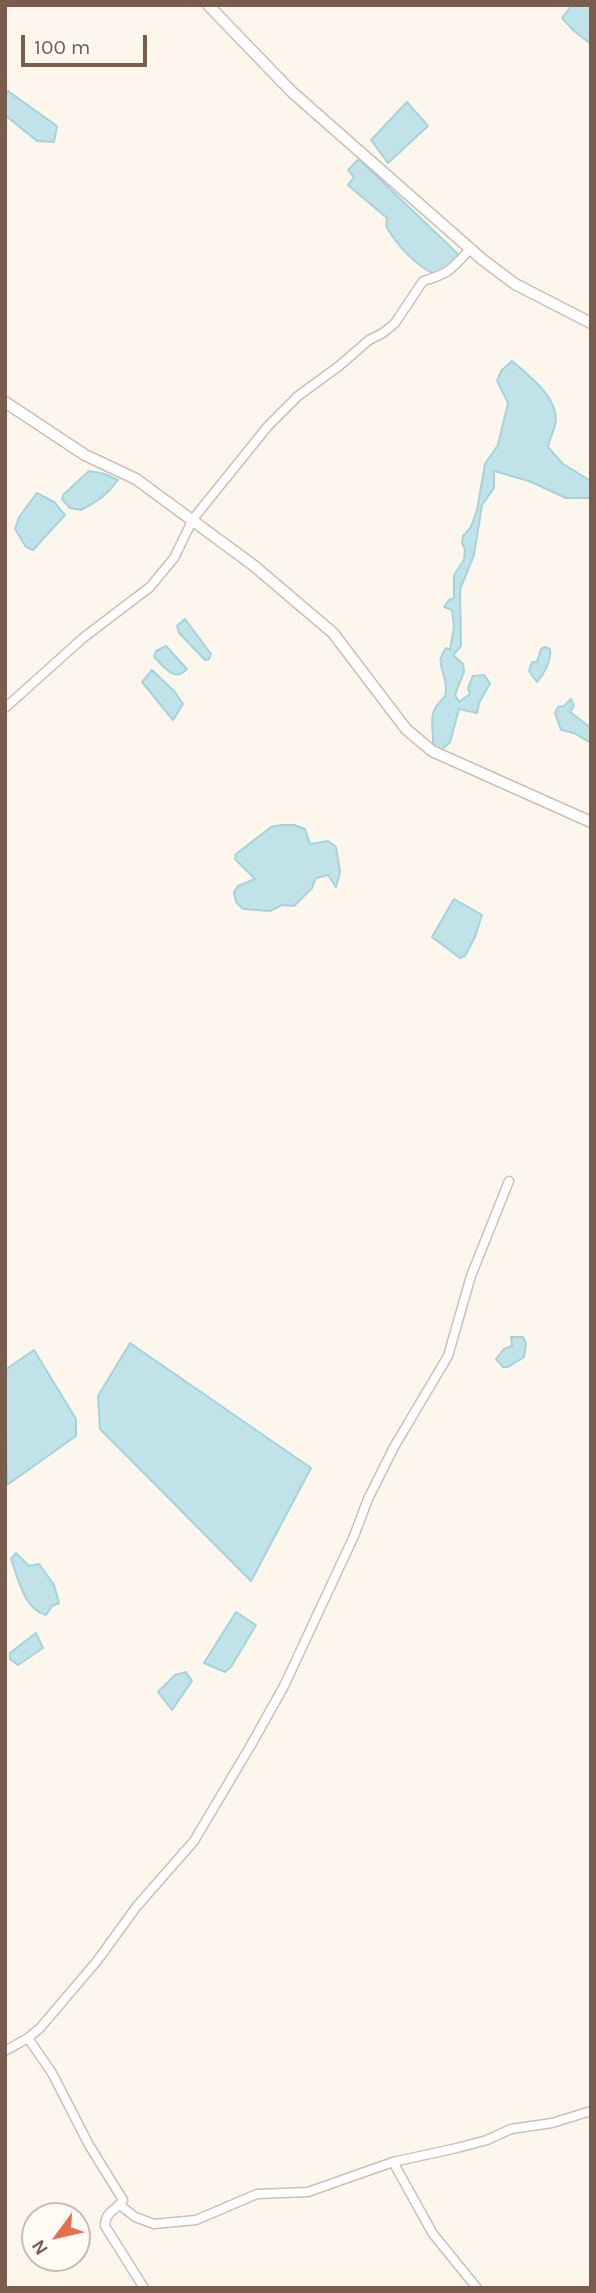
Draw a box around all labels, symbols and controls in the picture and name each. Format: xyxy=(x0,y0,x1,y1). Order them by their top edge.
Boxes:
scale bar xyxy=(24,21,150,65)
text: 100 m xyxy=(34,35,91,59)
north arrow xyxy=(21,2202,91,2272)
text: N xyxy=(27,2236,53,2259)

